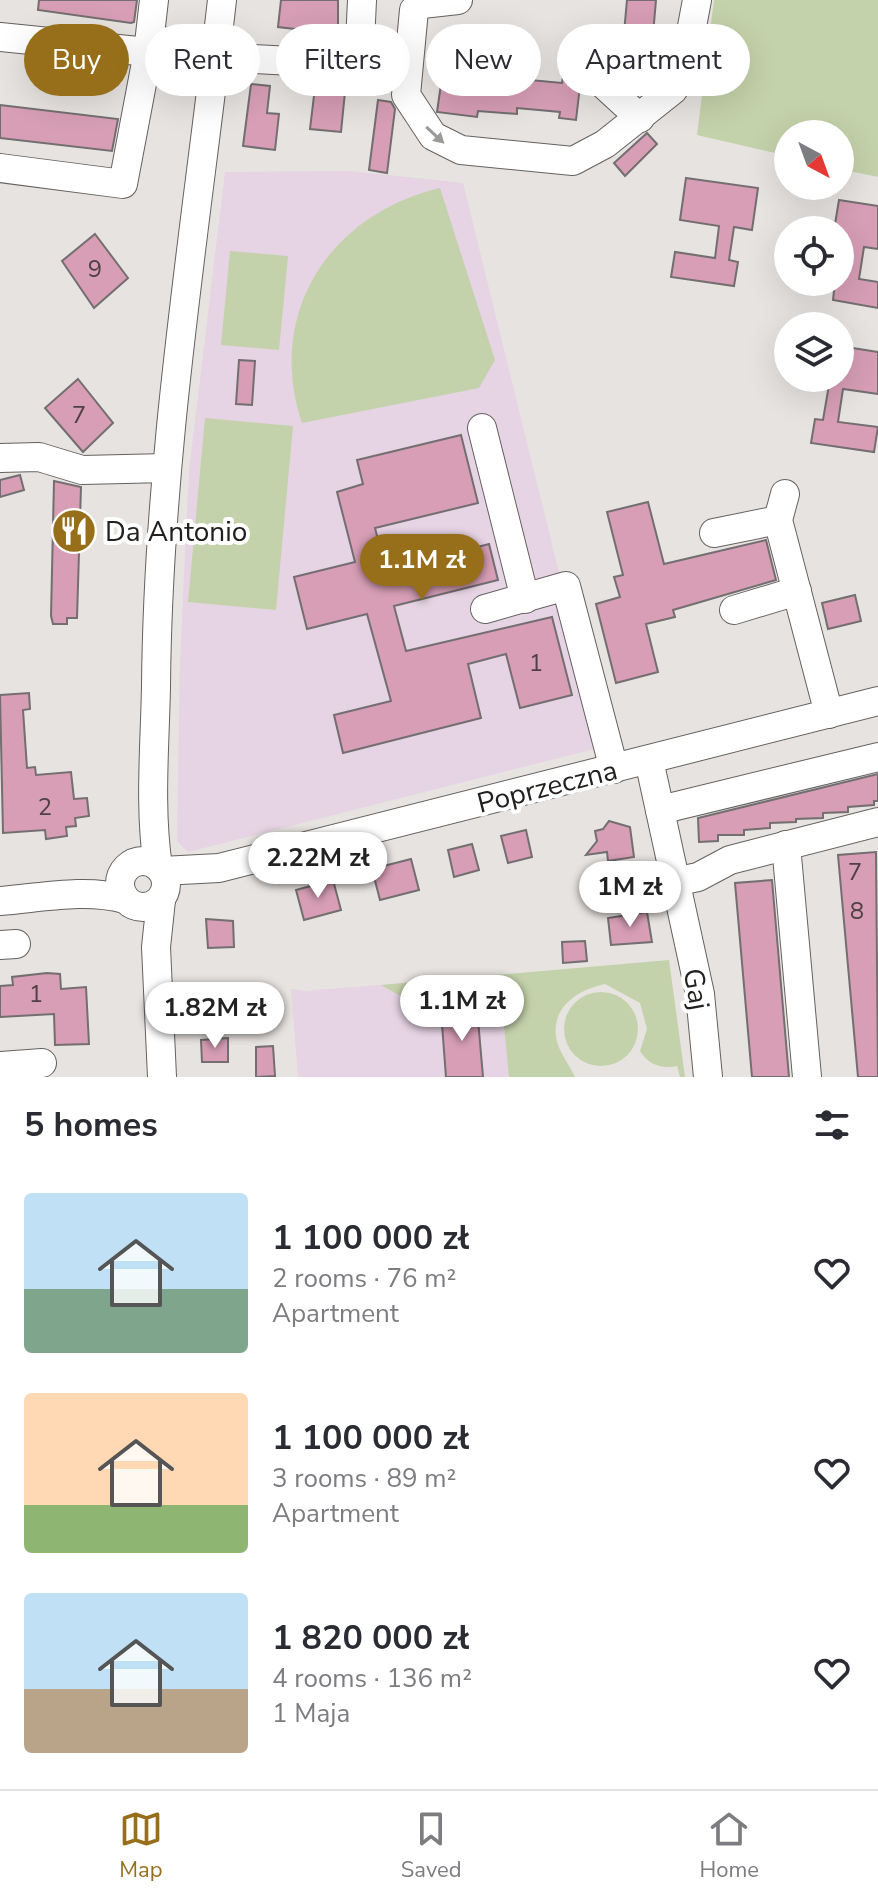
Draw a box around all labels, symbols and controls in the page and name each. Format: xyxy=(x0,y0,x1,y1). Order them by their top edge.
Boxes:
chip: Buy xyxy=(24,24,129,96)
chip: Rent xyxy=(145,24,260,96)
chip: Filters xyxy=(276,24,410,96)
chip: New xyxy=(426,24,541,96)
chip: Apartment xyxy=(557,24,750,96)
north arrow xyxy=(774,120,854,200)
map controls xyxy=(774,120,854,392)
one-way arrow xyxy=(425,125,444,143)
button: locate xyxy=(774,216,854,296)
house number: 9 xyxy=(88,253,102,285)
button: layers xyxy=(774,312,854,392)
house number: 7 xyxy=(72,399,86,431)
restaurant icon: Da Antonio xyxy=(50,507,98,555)
place label: Da Antonio xyxy=(105,513,247,551)
pin: 1.1M zł xyxy=(348,534,496,602)
text: 1.1M zł xyxy=(378,542,466,577)
house number: 1 xyxy=(529,647,543,679)
street label: Poprzeczna xyxy=(473,751,621,823)
house number: 2 xyxy=(38,791,52,823)
pin: 2.22M zł xyxy=(235,832,401,900)
text: 2.22M zł xyxy=(266,840,370,875)
house number: 7 xyxy=(848,856,862,888)
pin: 1M zł xyxy=(574,861,686,929)
text: 1M zł xyxy=(597,869,663,904)
house number: 8 xyxy=(850,895,864,927)
street label: Gaj xyxy=(674,965,718,1013)
pin: 1.1M zł xyxy=(388,975,536,1043)
house number: 1 xyxy=(29,978,43,1010)
pin: 1.82M zł xyxy=(132,982,298,1050)
text: 1.1M zł xyxy=(418,983,506,1018)
text: 1.82M zł xyxy=(163,990,267,1025)
text: 5 homes xyxy=(24,1102,158,1148)
icon: filters xyxy=(810,1103,854,1147)
text: 1 100 000 zł xyxy=(272,1215,469,1261)
icon: home xyxy=(88,1225,184,1321)
icon: heart xyxy=(810,1251,854,1295)
text: 2 rooms · 76 m² xyxy=(272,1261,456,1296)
text: Apartment xyxy=(272,1296,399,1331)
text: 1 100 000 zł xyxy=(272,1415,469,1461)
icon: home xyxy=(88,1425,184,1521)
icon: heart xyxy=(810,1451,854,1495)
text: 3 rooms · 89 m² xyxy=(272,1461,456,1496)
text: Apartment xyxy=(272,1496,399,1531)
text: 1 820 000 zł xyxy=(272,1615,469,1661)
icon: home xyxy=(88,1625,184,1721)
icon: heart xyxy=(810,1651,854,1695)
text: 4 rooms · 136 m² xyxy=(272,1661,472,1696)
text: 1 Maja xyxy=(272,1696,350,1731)
tab: Map xyxy=(119,1807,163,1885)
tab: Saved xyxy=(401,1807,462,1885)
tab: Home xyxy=(700,1807,759,1885)

